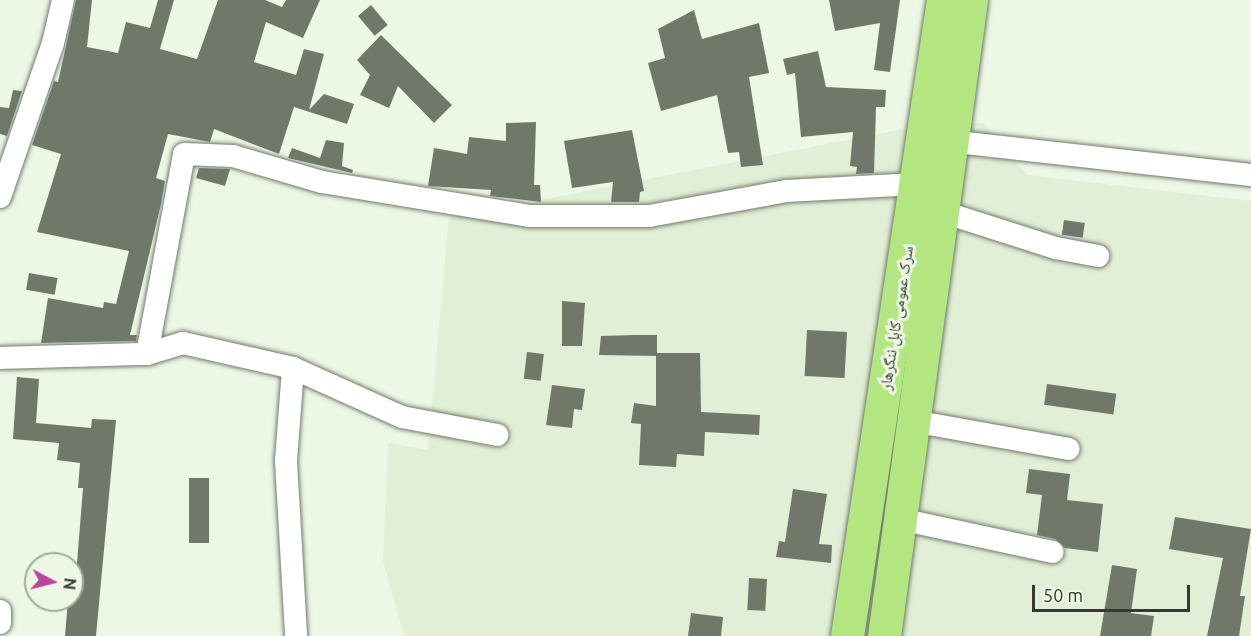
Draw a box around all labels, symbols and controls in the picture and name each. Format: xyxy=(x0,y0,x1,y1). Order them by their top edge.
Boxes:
street label: سرک عمومی کابل ننگرهار xyxy=(875,245,917,391)
north arrow xyxy=(24,552,84,612)
scale bar xyxy=(1035,573,1192,611)
text: N xyxy=(60,577,80,591)
text: 50 m xyxy=(1043,585,1083,605)

